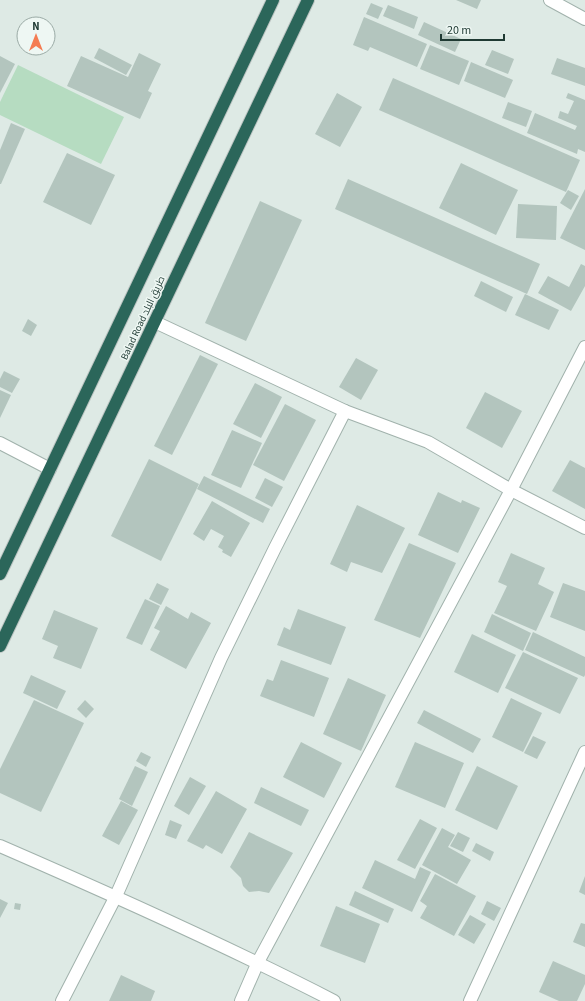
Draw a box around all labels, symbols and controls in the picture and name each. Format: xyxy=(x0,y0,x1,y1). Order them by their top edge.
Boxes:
north arrow xyxy=(16,16,56,56)
scale bar xyxy=(441,16,504,42)
text: N xyxy=(32,19,40,34)
text: 20 m xyxy=(447,22,471,39)
street label: Balad Road طريق البلد xyxy=(117,274,169,362)

